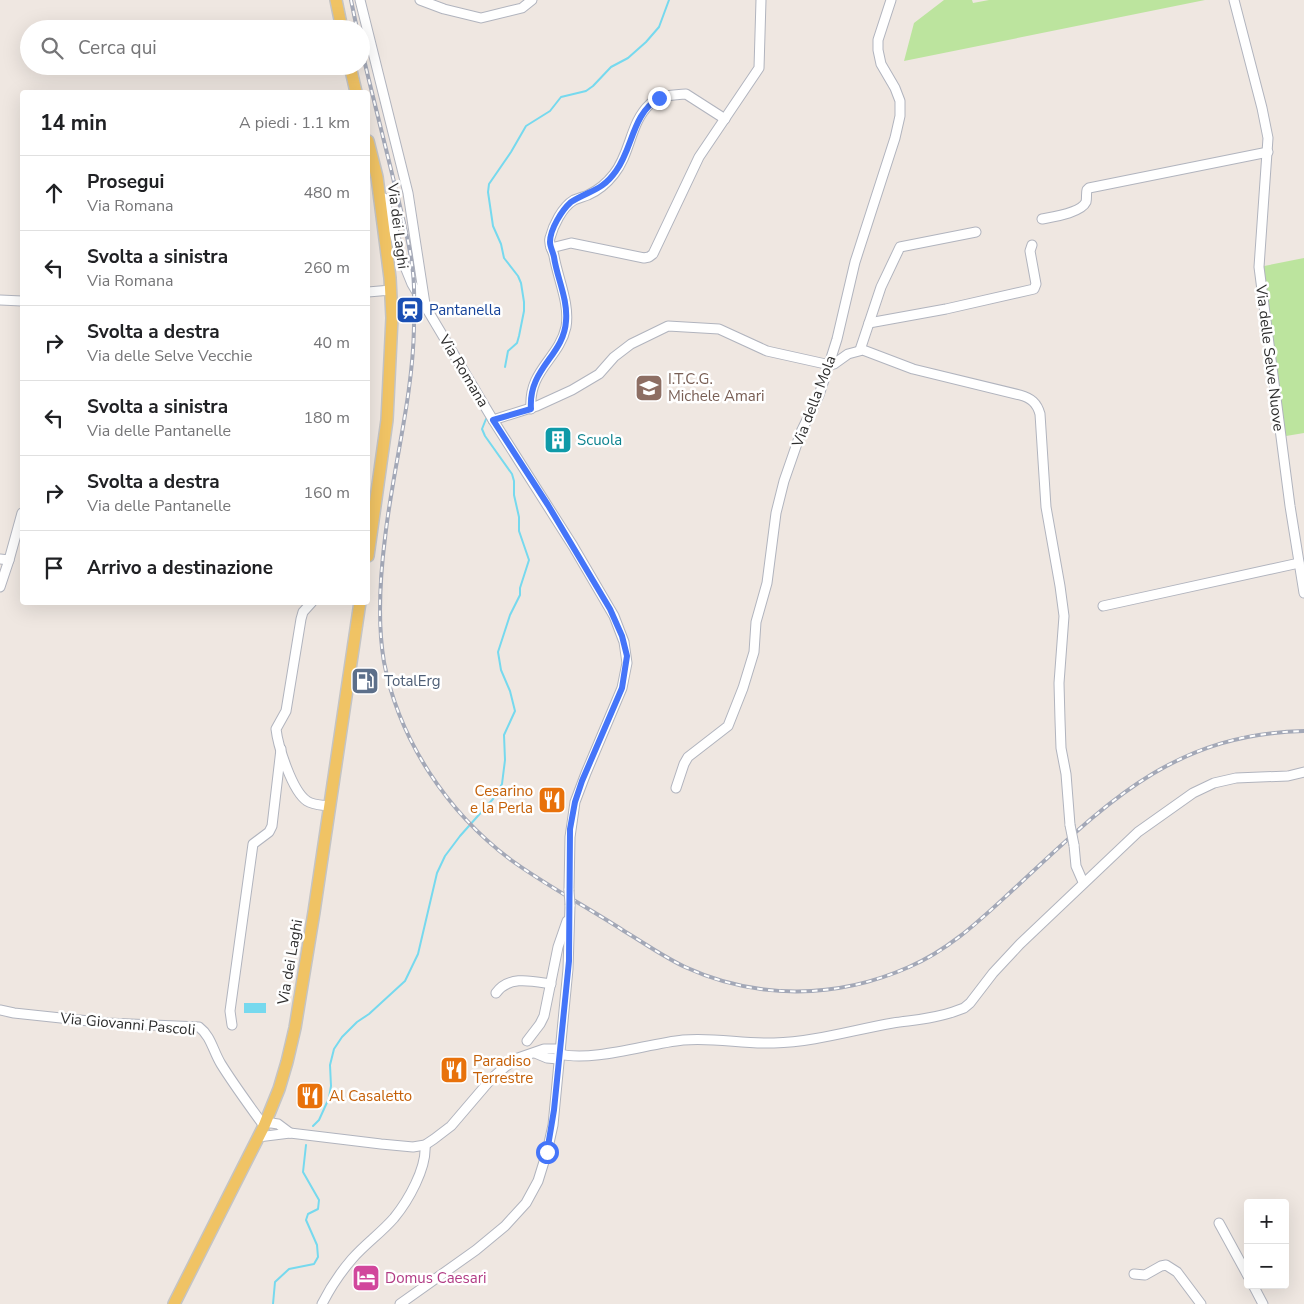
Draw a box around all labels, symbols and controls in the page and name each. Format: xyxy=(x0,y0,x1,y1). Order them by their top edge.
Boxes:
search box xyxy=(20,20,370,75)
icon: search xyxy=(38,34,66,62)
text: Cerca qui xyxy=(78,35,157,61)
route end xyxy=(648,87,671,110)
text: 14 min xyxy=(40,109,107,137)
text: A piedi · 1.1 km xyxy=(239,112,350,134)
text: Prosegui xyxy=(87,169,164,195)
icon: ahead xyxy=(40,179,68,207)
street label: Via dei Laghi xyxy=(383,181,413,270)
text: 480 m xyxy=(303,182,350,204)
text: Via Romana xyxy=(87,195,174,217)
text: Svolta a sinistra xyxy=(87,244,228,270)
icon: left xyxy=(40,254,68,282)
text: 260 m xyxy=(303,257,350,279)
text: Via Romana xyxy=(87,270,174,292)
street label: Via delle Selve Nuove xyxy=(1251,283,1289,432)
station icon: Pantanella xyxy=(395,295,425,325)
place label: Pantanella xyxy=(429,300,501,320)
text: Svolta a destra xyxy=(87,319,220,345)
icon: right xyxy=(40,329,68,357)
street label: Via Romana xyxy=(434,330,493,411)
text: 40 m xyxy=(313,332,350,354)
text: Via delle Selve Vecchie xyxy=(87,345,252,367)
street label: Via della Mola xyxy=(787,352,841,451)
place label: I.T.C.G. Michele Amari xyxy=(668,369,765,406)
school or university icon: I.T.C.G. Michele Amari xyxy=(634,373,664,403)
text: Svolta a sinistra xyxy=(87,394,228,420)
icon: left xyxy=(40,404,68,432)
text: 180 m xyxy=(303,407,350,429)
text: Via delle Pantanelle xyxy=(87,420,231,442)
building icon: Scuola xyxy=(543,425,573,455)
place label: Scuola xyxy=(577,430,622,450)
text: Svolta a destra xyxy=(87,469,220,495)
icon: right xyxy=(40,479,68,507)
text: 160 m xyxy=(303,482,350,504)
text: Via delle Pantanelle xyxy=(87,495,231,517)
icon: arrive xyxy=(40,554,68,582)
text: Arrivo a destinazione xyxy=(87,555,273,581)
fuel station icon: TotalErg xyxy=(350,666,380,696)
place label: TotalErg xyxy=(384,671,441,691)
place label: Cesarino e la Perla xyxy=(470,781,533,818)
restaurant icon: Cesarino e la Perla xyxy=(537,785,567,815)
street label: Via dei Laghi xyxy=(272,918,307,1007)
street label: Via Giovanni Pascoli xyxy=(59,1008,196,1040)
place label: Paradiso Terrestre xyxy=(473,1051,533,1088)
restaurant icon: Paradiso Terrestre xyxy=(439,1055,469,1085)
restaurant icon: Al Casaletto xyxy=(295,1081,325,1111)
place label: Al Casaletto xyxy=(329,1086,412,1106)
route start xyxy=(536,1141,559,1164)
map controls xyxy=(1244,1199,1289,1289)
button: + xyxy=(1244,1199,1289,1244)
button: − xyxy=(1244,1244,1289,1289)
hotel icon: Domus Caesari xyxy=(351,1263,381,1293)
place label: Domus Caesari xyxy=(385,1268,487,1288)

